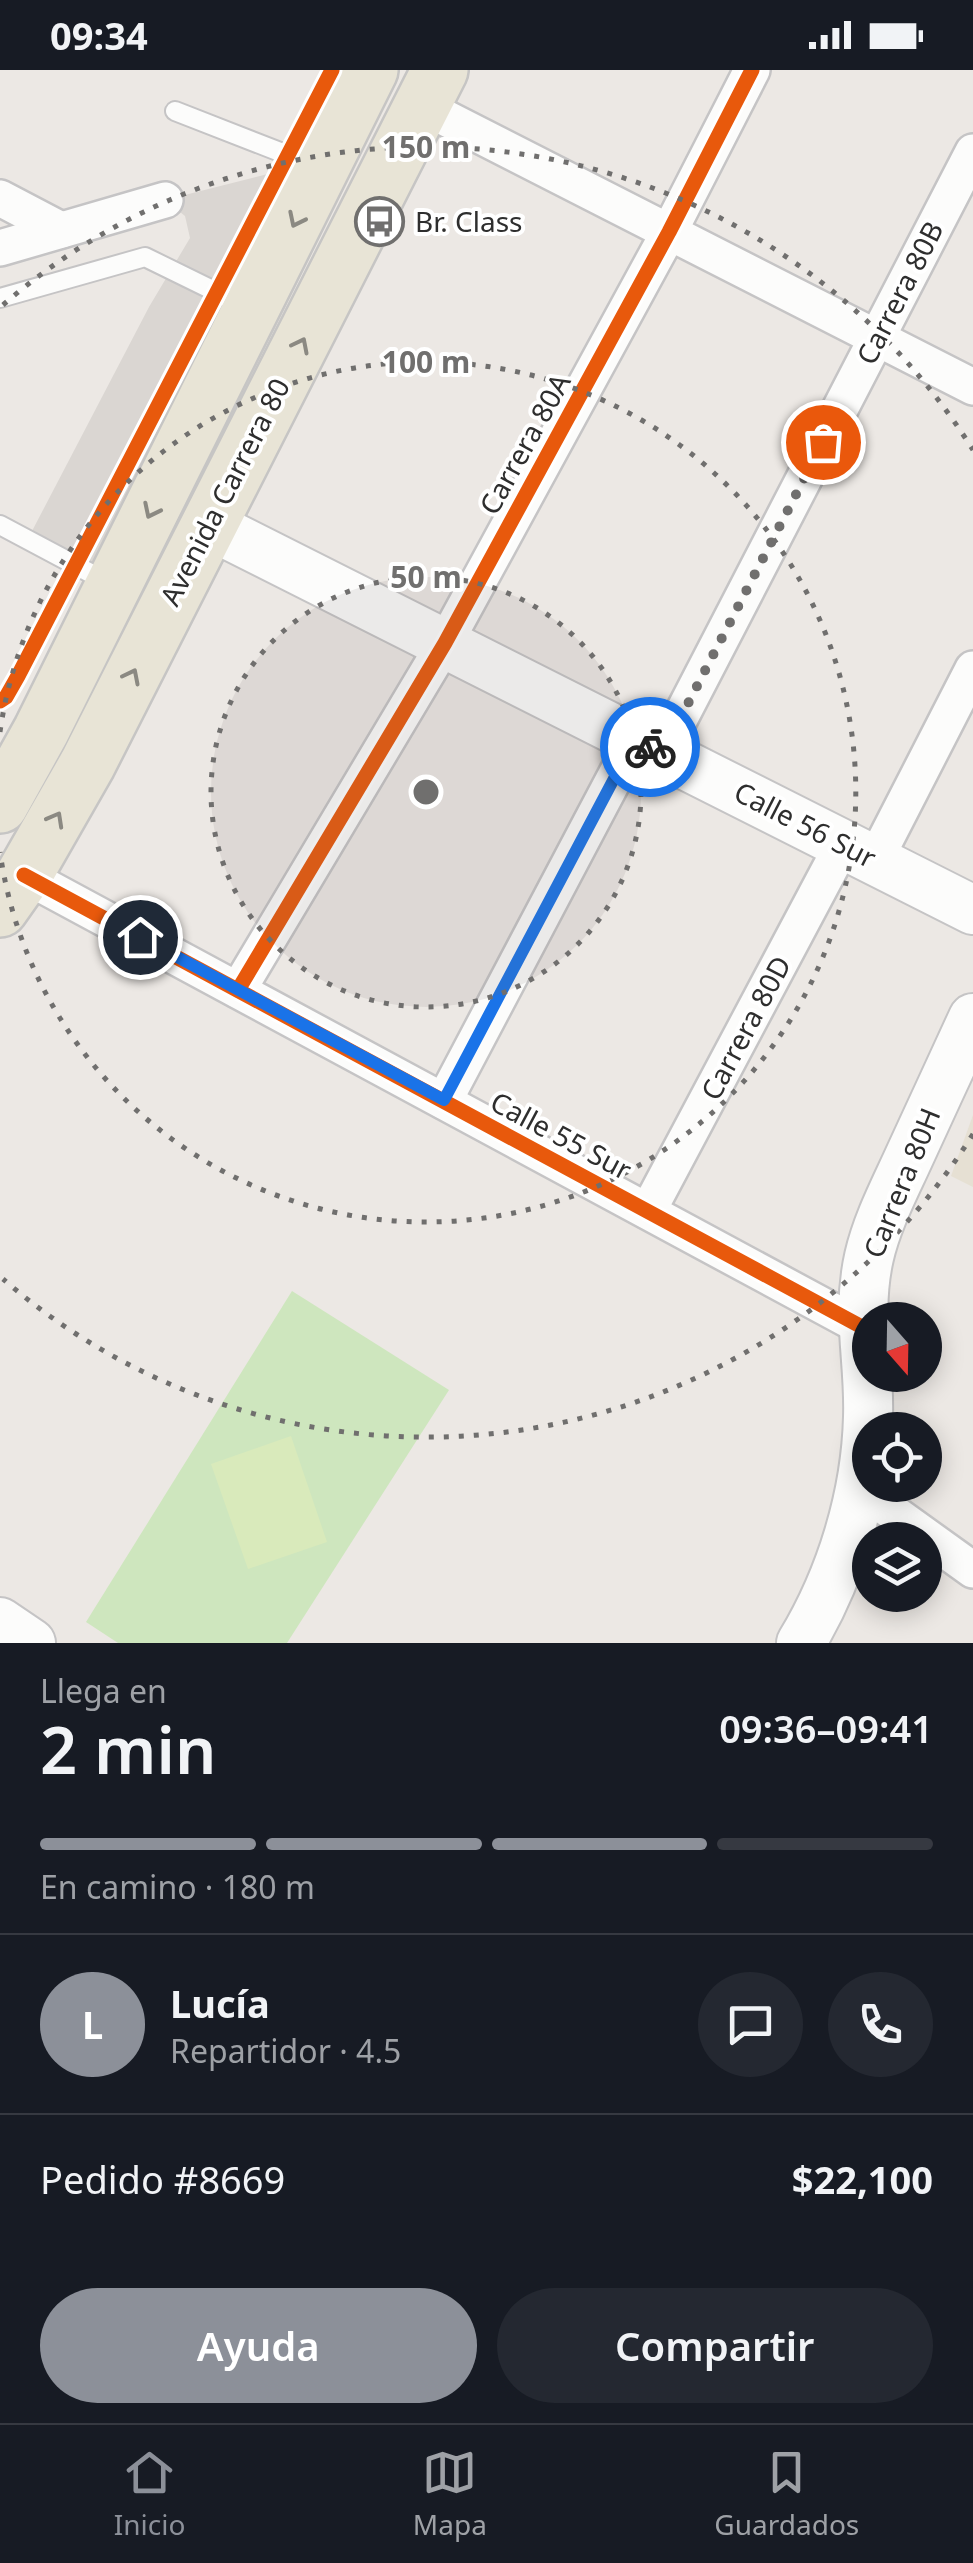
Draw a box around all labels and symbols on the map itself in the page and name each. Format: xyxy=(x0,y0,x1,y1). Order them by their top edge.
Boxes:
text: 150 m xyxy=(382,126,470,167)
bus stop icon: Br. Class xyxy=(354,196,406,248)
place label: Br. Class xyxy=(415,202,523,240)
one-way arrow xyxy=(288,210,308,228)
street label: Carrera 80B xyxy=(847,214,951,371)
one-way arrow xyxy=(288,337,308,355)
text: 100 m xyxy=(382,341,470,382)
street label: Carrera 80A xyxy=(470,366,579,521)
street label: Avenida Carrera 80 xyxy=(150,371,298,612)
pin xyxy=(781,400,866,485)
one-way arrow xyxy=(143,501,163,519)
text: 50 m xyxy=(390,556,462,597)
one-way arrow xyxy=(120,668,140,686)
courier xyxy=(600,697,700,797)
street label: Calle 56 Sur xyxy=(728,772,883,876)
centre of rings xyxy=(408,774,444,810)
one-way arrow xyxy=(44,812,63,830)
pin xyxy=(98,895,183,980)
street label: Carrera 80D xyxy=(691,949,799,1106)
street label: Calle 55 Sur xyxy=(484,1082,639,1188)
street label: Carrera 80H xyxy=(854,1102,948,1263)
north arrow xyxy=(852,1302,942,1392)

